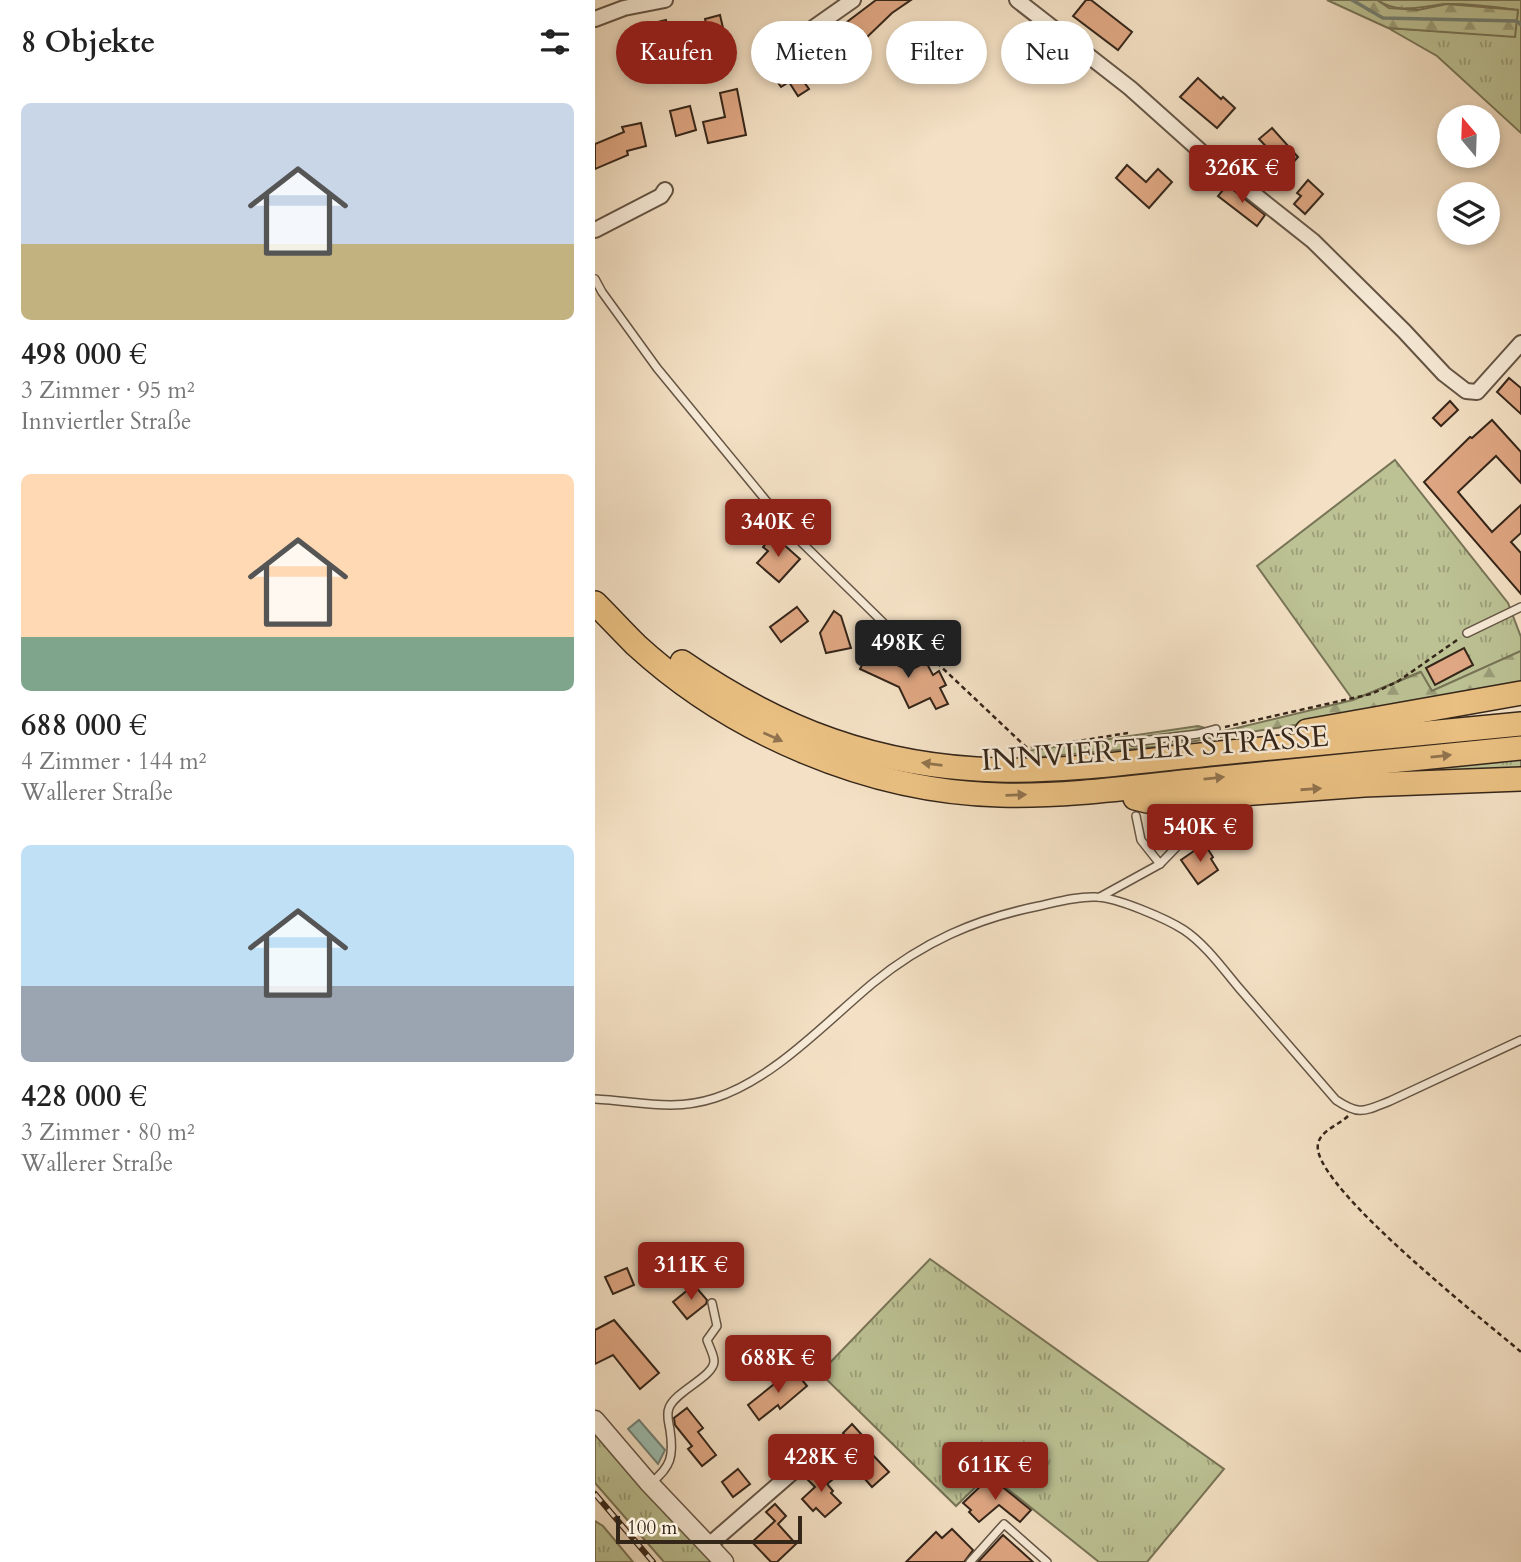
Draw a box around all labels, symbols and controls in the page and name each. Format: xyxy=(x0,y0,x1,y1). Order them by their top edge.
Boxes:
chip: Kaufen xyxy=(616,21,737,84)
chip: Mieten xyxy=(751,21,872,84)
chip: Filter xyxy=(886,21,987,84)
chip: Neu xyxy=(1001,21,1094,84)
text: 8 Objekte xyxy=(21,22,155,63)
icon: filters xyxy=(536,23,574,61)
north arrow xyxy=(1437,105,1500,168)
map controls xyxy=(1437,105,1500,245)
pin: 326K € xyxy=(1185,146,1299,205)
icon: home xyxy=(235,148,361,274)
text: 326K € xyxy=(1205,152,1279,183)
button: layers xyxy=(1437,182,1500,245)
text: 498 000 € xyxy=(21,334,147,375)
text: 3 Zimmer · 95 m² xyxy=(21,375,195,406)
text: Innviertler Straße xyxy=(21,406,191,437)
pin: 340K € xyxy=(721,500,835,559)
text: 340K € xyxy=(741,506,815,537)
icon: home xyxy=(235,519,361,645)
pin: 498K € xyxy=(851,620,965,680)
text: 498K € xyxy=(871,627,945,658)
text: 688 000 € xyxy=(21,705,147,746)
street label: INNVIERTLER STRASSE xyxy=(980,716,1330,781)
one-way arrow xyxy=(763,731,783,743)
text: 4 Zimmer · 144 m² xyxy=(21,746,206,777)
one-way arrow xyxy=(1430,750,1452,761)
one-way arrow xyxy=(921,759,943,770)
one-way arrow xyxy=(1203,773,1225,784)
text: Wallerer Straße xyxy=(21,777,173,808)
one-way arrow xyxy=(1301,783,1323,794)
one-way arrow xyxy=(1005,789,1027,800)
pin: 540K € xyxy=(1143,804,1257,864)
text: 540K € xyxy=(1163,811,1237,842)
icon: home xyxy=(235,890,361,1016)
text: 428 000 € xyxy=(21,1076,147,1117)
text: 3 Zimmer · 80 m² xyxy=(21,1117,195,1148)
text: Wallerer Straße xyxy=(21,1148,173,1179)
pin: 311K € xyxy=(634,1242,748,1302)
text: 311K € xyxy=(654,1249,728,1280)
pin: 688K € xyxy=(721,1336,835,1395)
text: 688K € xyxy=(741,1342,815,1373)
pin: 428K € xyxy=(764,1434,878,1494)
text: 428K € xyxy=(784,1441,858,1472)
pin: 611K € xyxy=(938,1442,1052,1502)
text: 611K € xyxy=(958,1449,1032,1480)
scale bar xyxy=(616,1513,801,1545)
text: 100 m xyxy=(627,1515,677,1541)

